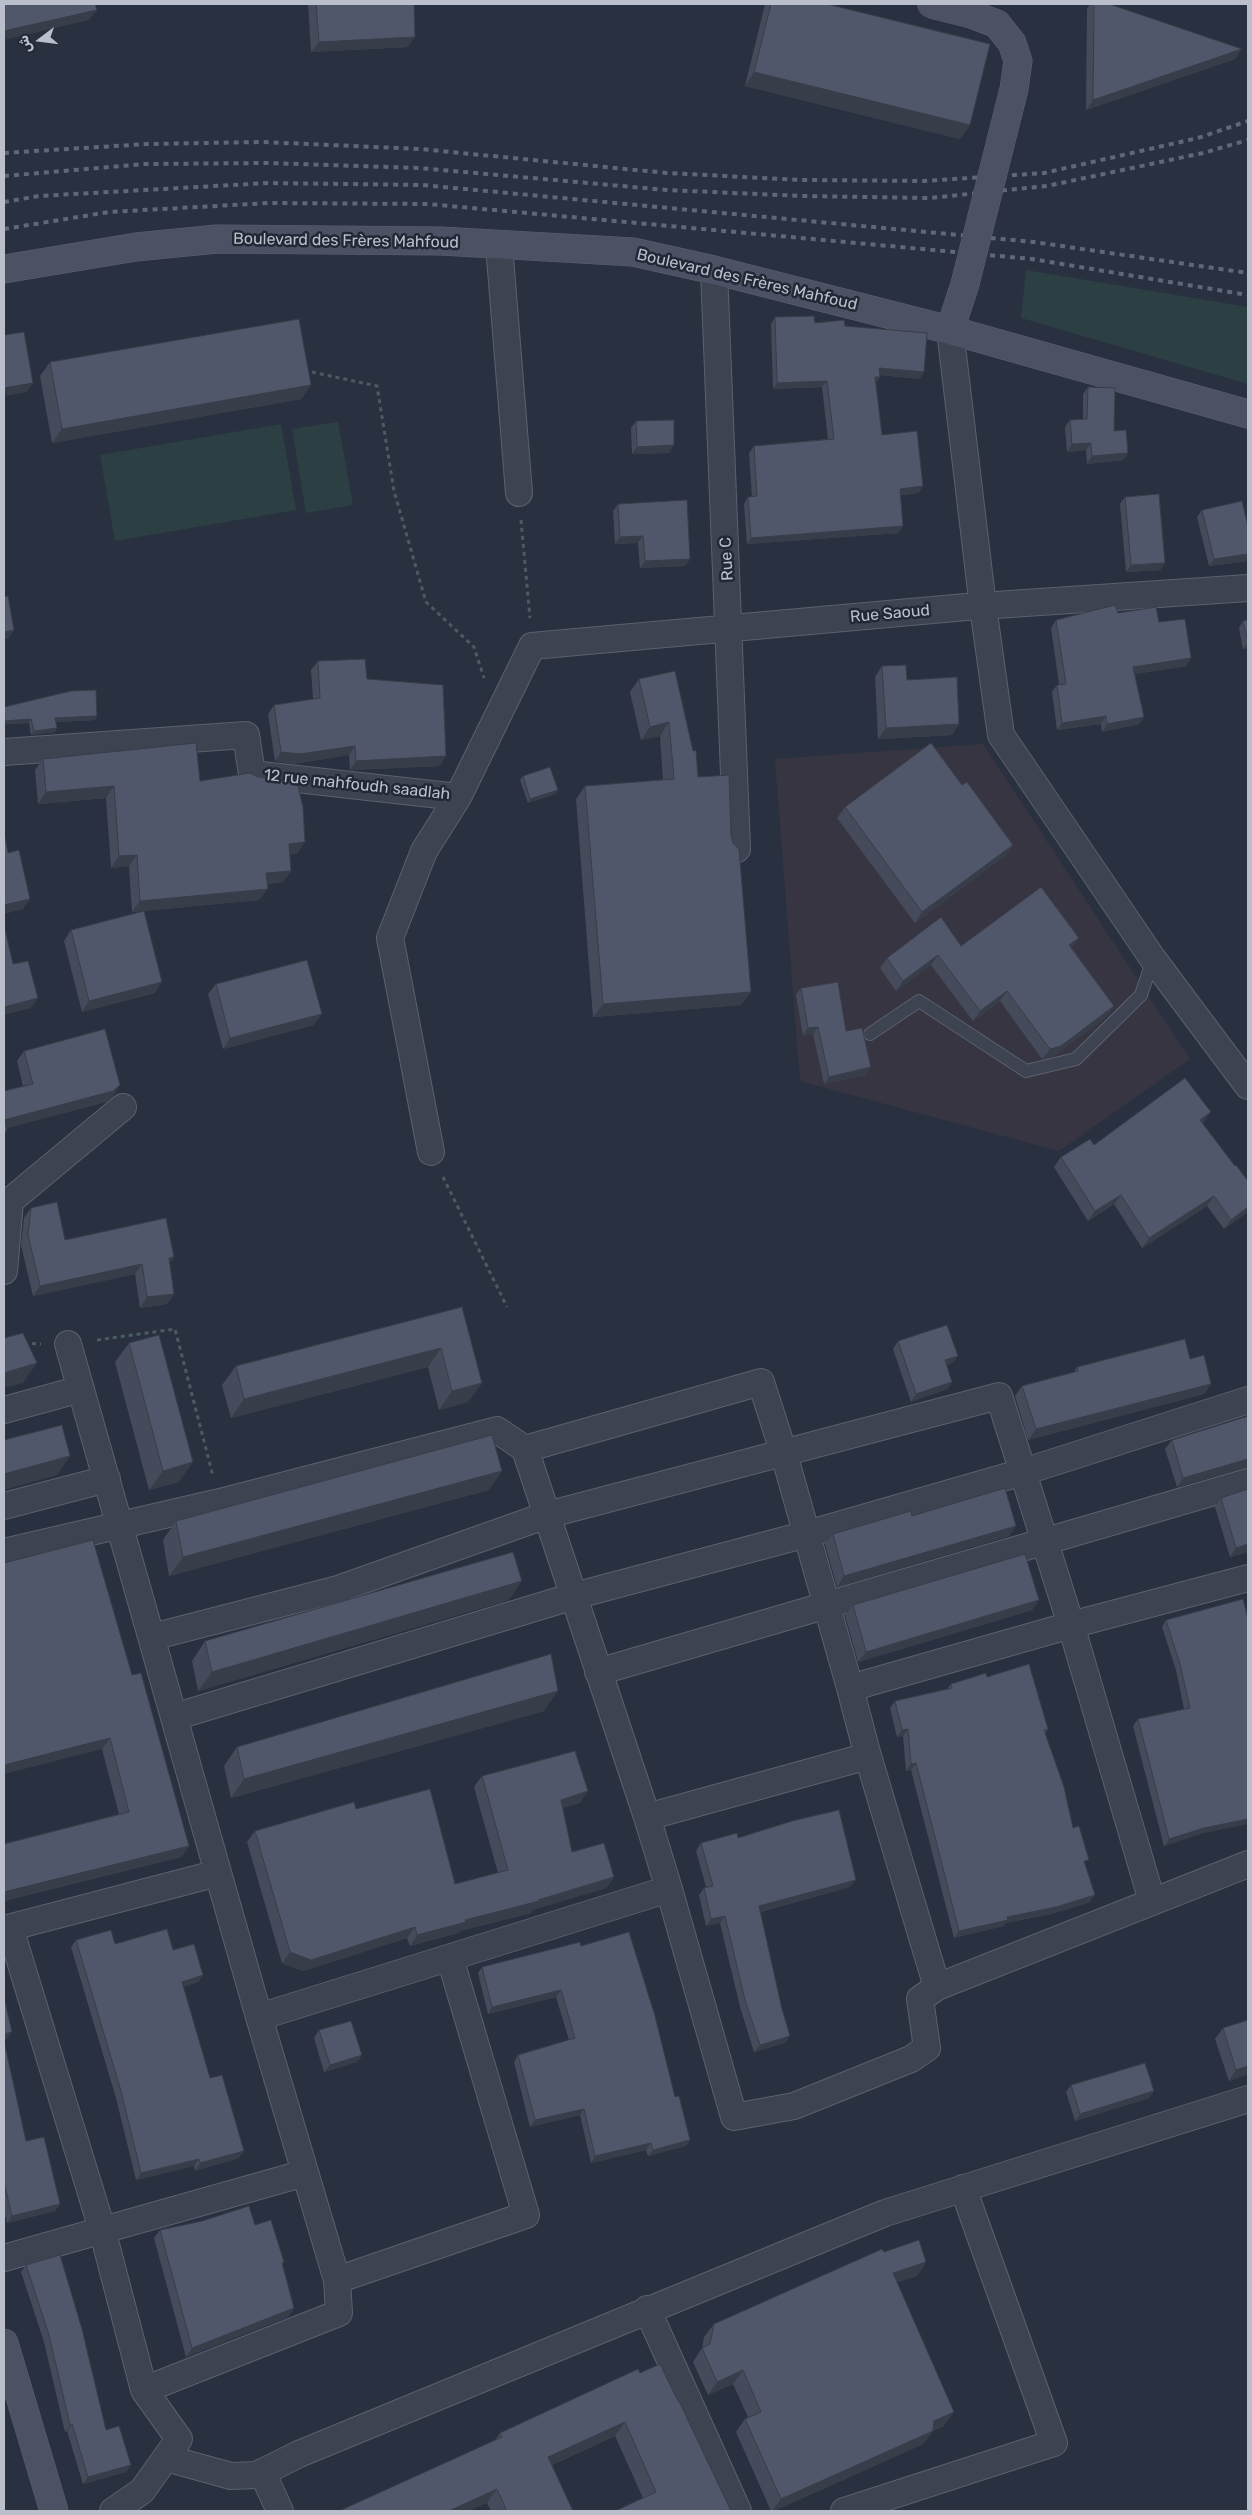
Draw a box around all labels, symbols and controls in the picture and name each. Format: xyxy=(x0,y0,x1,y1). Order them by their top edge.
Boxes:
north arrow xyxy=(15,15,65,65)
text: ش xyxy=(15,33,36,55)
street label: Boulevard des Frères Mahfoud xyxy=(233,229,459,253)
street label: Boulevard des Frères Mahfoud xyxy=(635,245,859,315)
street label: Rue C xyxy=(716,537,738,581)
street label: Rue Saoud xyxy=(849,601,931,627)
street label: 12 rue mahfoudh saadlah xyxy=(263,766,451,804)

